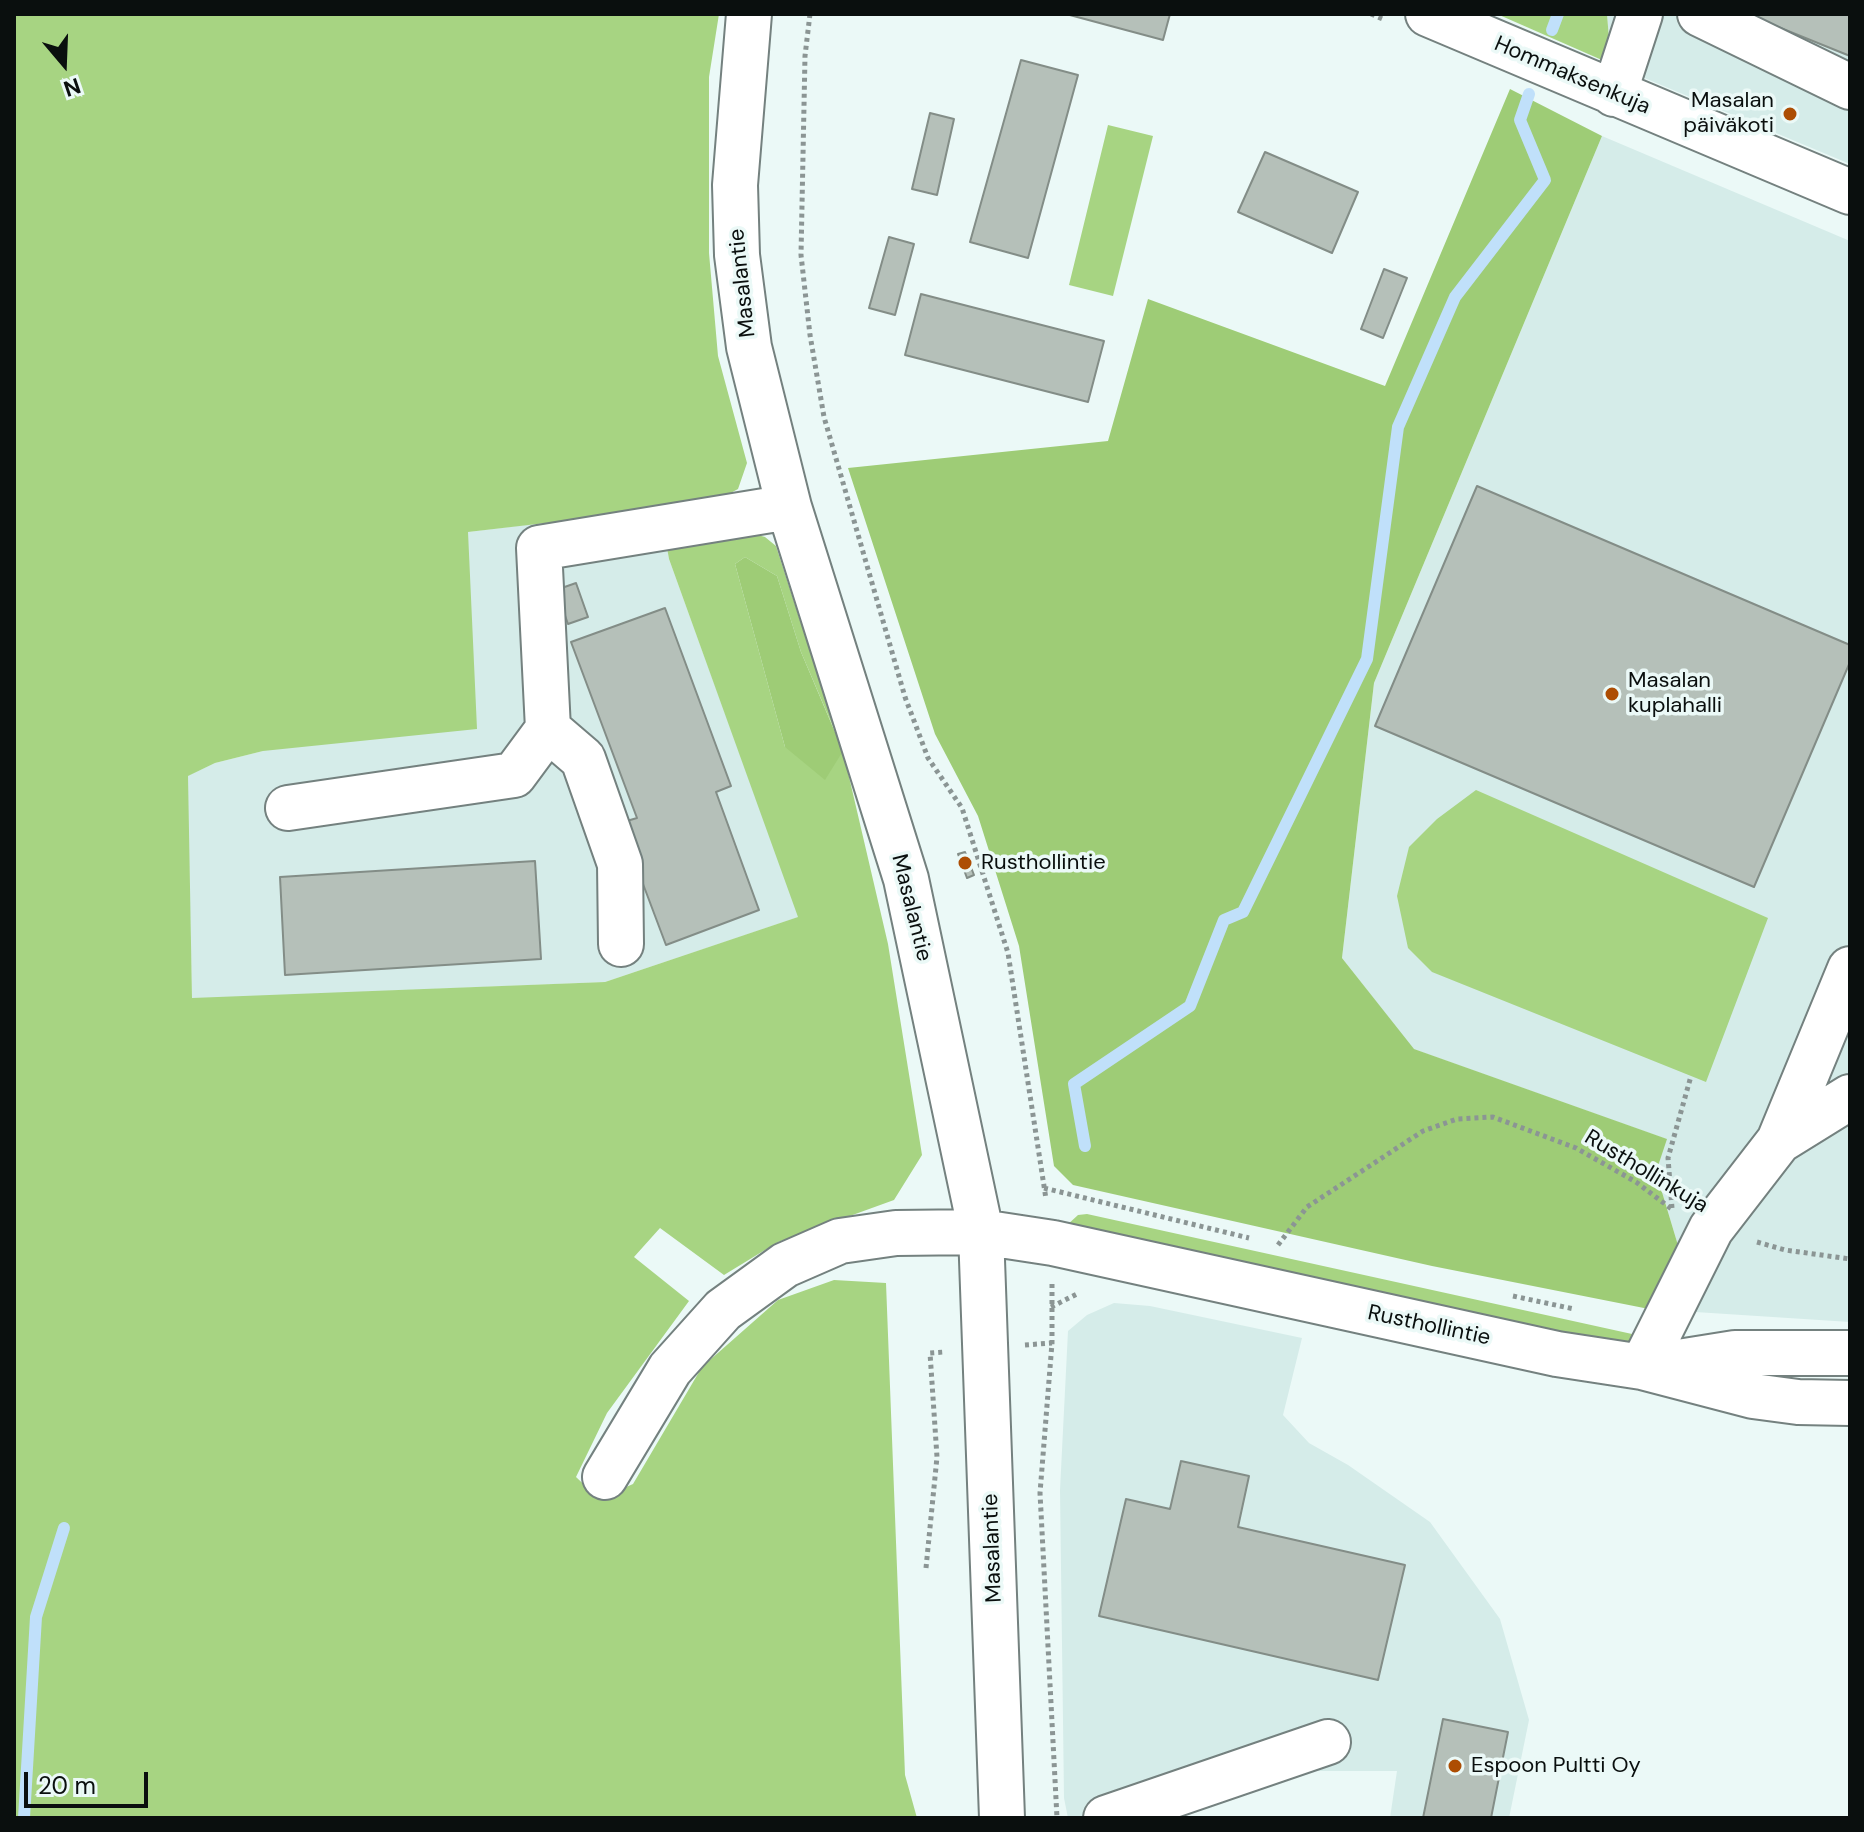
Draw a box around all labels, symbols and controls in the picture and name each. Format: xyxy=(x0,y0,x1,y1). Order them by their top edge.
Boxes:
north arrow xyxy=(24,24,104,104)
street label: Hommaksenkuja xyxy=(1490,31,1654,121)
text: N xyxy=(60,71,84,103)
place label: Masalan päiväkoti xyxy=(1683,88,1774,140)
marker: Masalan päiväkoti xyxy=(1781,105,1799,123)
street label: Masalantie xyxy=(724,227,762,339)
place label: Masalan kuplahalli xyxy=(1628,668,1722,720)
marker: Masalan kuplahalli xyxy=(1603,685,1621,703)
place label: Rusthollintie xyxy=(981,850,1106,876)
street label: Masalantie xyxy=(885,852,937,964)
marker: Rusthollintie xyxy=(956,854,974,872)
street label: Rusthollinkuja xyxy=(1580,1125,1712,1219)
street label: Rusthollintie xyxy=(1365,1300,1493,1352)
street label: Masalantie xyxy=(978,1493,1008,1603)
place label: Espoon Pultti Oy xyxy=(1471,1753,1641,1779)
scale bar xyxy=(28,1756,152,1806)
marker: Espoon Pultti Oy xyxy=(1446,1757,1464,1775)
text: 20 m xyxy=(38,1770,96,1801)

